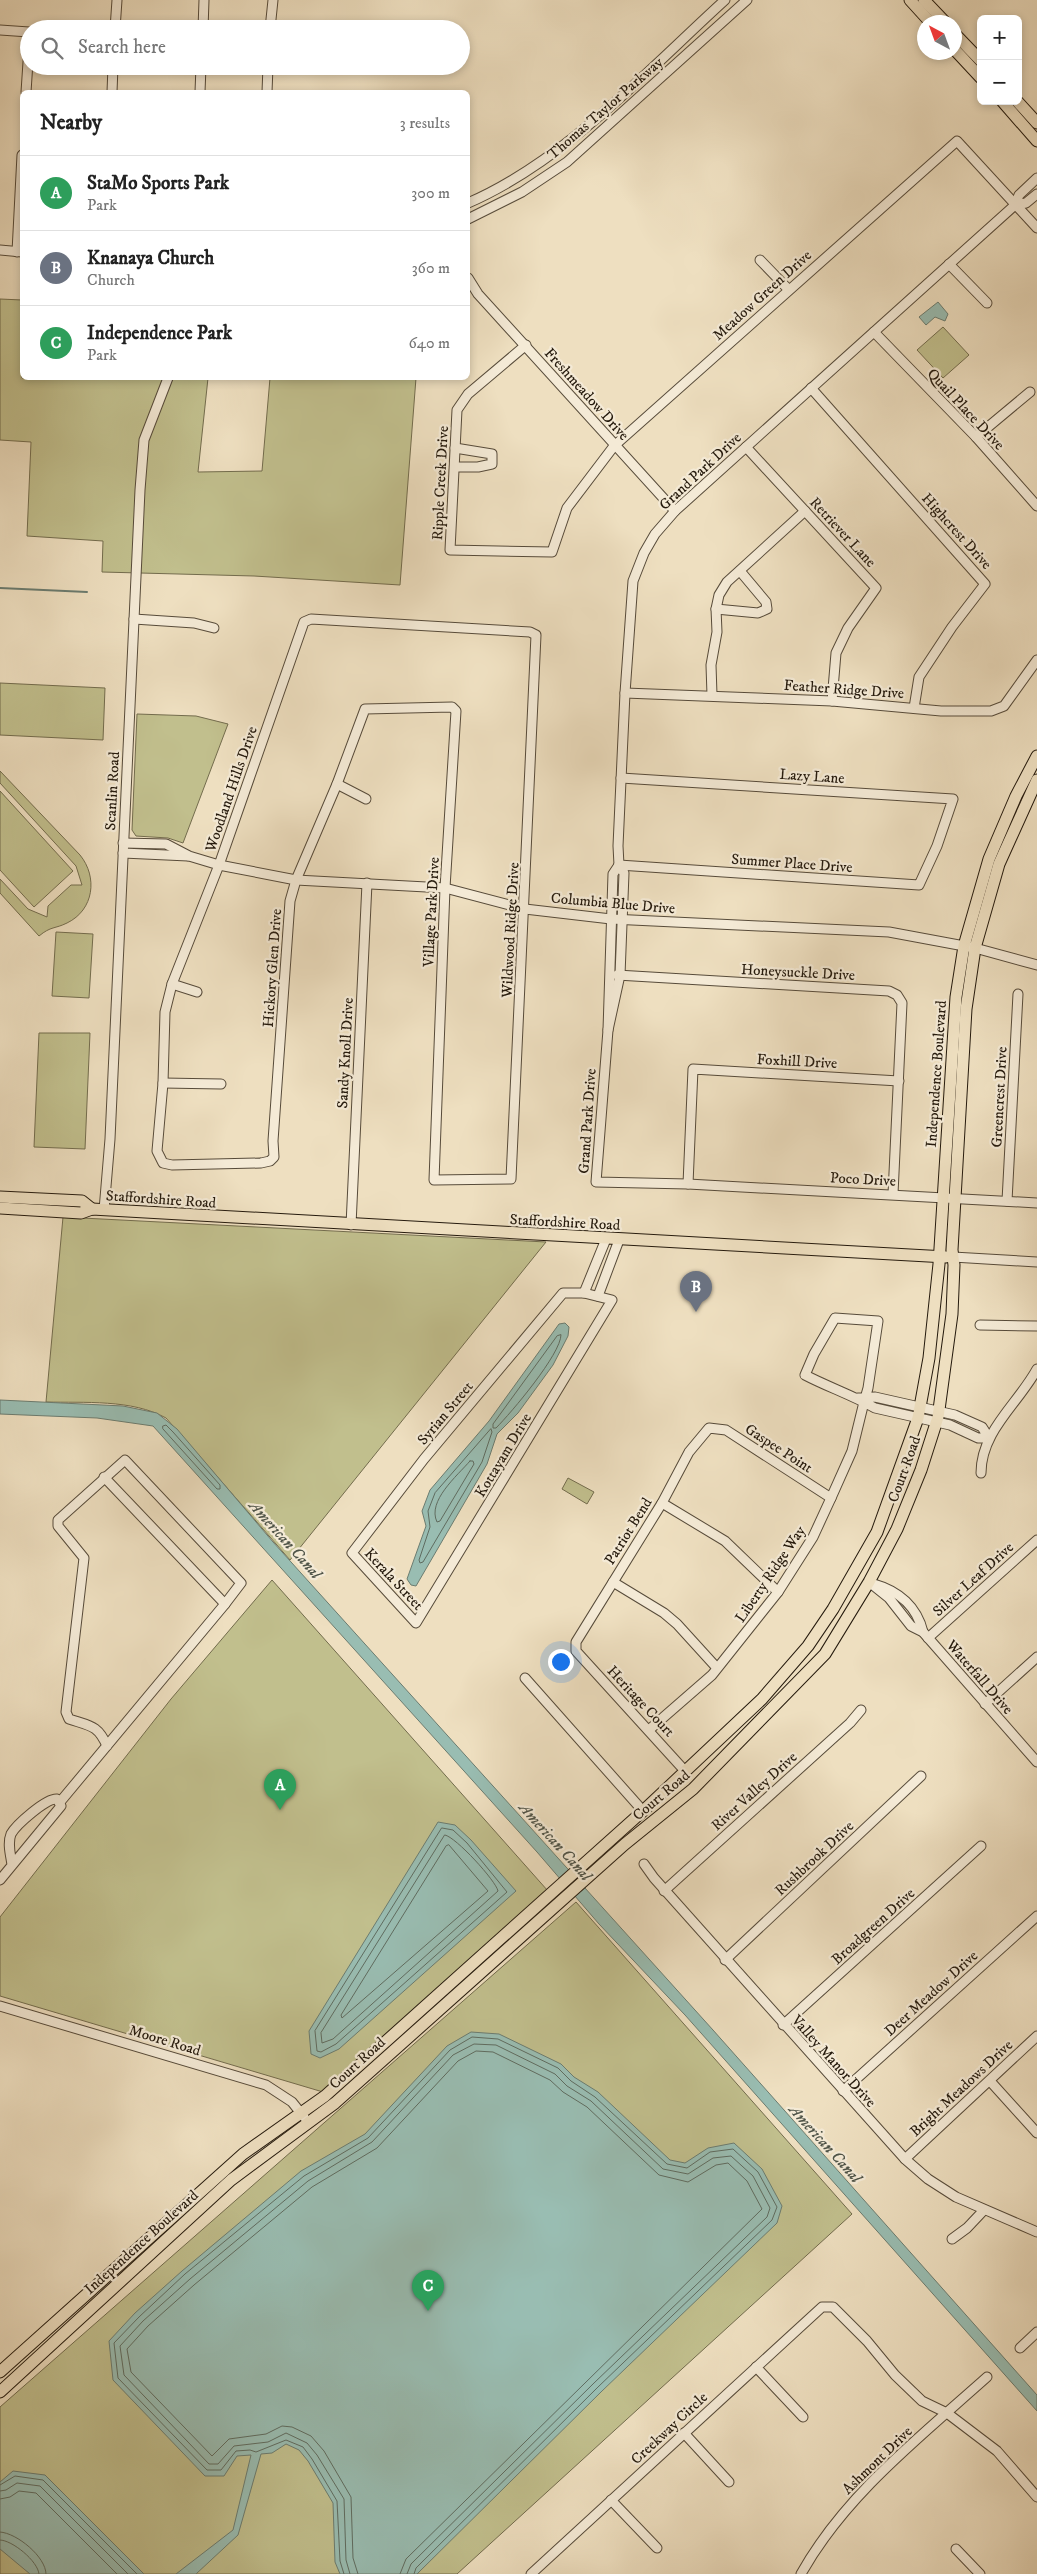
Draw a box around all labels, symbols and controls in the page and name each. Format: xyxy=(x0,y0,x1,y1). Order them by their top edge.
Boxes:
north arrow xyxy=(917,15,962,60)
map controls xyxy=(977,15,1022,105)
button: + xyxy=(977,15,1022,60)
search box xyxy=(20,20,470,75)
icon: search xyxy=(38,34,66,62)
text: Search here xyxy=(78,36,166,59)
street label: Thomas Taylor Parkway xyxy=(544,52,668,164)
button: − xyxy=(977,60,1022,105)
text: Nearby xyxy=(40,110,102,136)
text: 3 results xyxy=(400,113,450,133)
text: StaMo Sports Park xyxy=(87,172,229,195)
text: A xyxy=(51,183,61,203)
text: 300 m xyxy=(411,183,450,203)
text: Park xyxy=(87,195,117,215)
street label: Meadow Green Drive xyxy=(709,246,816,345)
text: Knanaya Church xyxy=(87,247,214,270)
text: B xyxy=(51,258,61,278)
text: 360 m xyxy=(412,258,450,278)
text: Church xyxy=(87,270,135,290)
text: Independence Park xyxy=(87,322,232,345)
text: C xyxy=(51,333,61,353)
text: 640 m xyxy=(408,333,450,353)
street label: Freshmeadow Drive xyxy=(540,344,633,444)
text: Park xyxy=(87,345,117,365)
street label: Quail Place Drive xyxy=(923,364,1008,454)
street label: Ripple Creek Drive xyxy=(428,425,453,541)
street label: Grand Park Drive xyxy=(655,428,745,514)
street label: Highcrest Drive xyxy=(917,489,996,573)
street label: Retriever Lane xyxy=(805,493,880,571)
street label: Feather Ridge Drive xyxy=(783,676,905,703)
street label: Woodland Hills Drive xyxy=(201,724,262,855)
street label: Scanlin Road xyxy=(101,751,124,831)
street label: Lazy Lane xyxy=(779,765,845,788)
street label: Summer Place Drive xyxy=(731,850,853,877)
street label: Village Park Drive xyxy=(419,857,444,968)
street label: Wildwood Ridge Drive xyxy=(497,862,524,999)
street label: Columbia Blue Drive xyxy=(550,889,676,918)
street label: Hickory Glen Drive xyxy=(259,908,286,1028)
street label: Honeysuckle Drive xyxy=(740,960,855,985)
street label: Sandy Knoll Drive xyxy=(333,997,358,1109)
street label: Independence Boulevard xyxy=(922,999,951,1148)
street label: Greencrest Drive xyxy=(987,1046,1012,1148)
street label: Foxhill Drive xyxy=(756,1050,838,1073)
street label: Grand Park Drive xyxy=(574,1068,601,1174)
street label: Poco Drive xyxy=(829,1168,896,1191)
street label: Staffordshire Road xyxy=(105,1186,217,1213)
street label: Staffordshire Road xyxy=(509,1210,621,1235)
pin: B xyxy=(680,1271,712,1312)
street label: Syrian Street xyxy=(413,1378,478,1449)
street label: Kottayam Drive xyxy=(471,1410,536,1501)
street label: Gaspee Point xyxy=(741,1419,816,1478)
street label: Court Road xyxy=(884,1433,925,1505)
street label: Patriot Bend xyxy=(600,1494,657,1568)
water label: American Canal xyxy=(243,1495,327,1584)
street label: Liberty Ridge Way xyxy=(731,1521,810,1626)
street label: Silver Leaf Drive xyxy=(929,1538,1018,1621)
street label: Kerala Street xyxy=(360,1544,427,1615)
street label: Waterfall Drive xyxy=(941,1635,1017,1719)
your location xyxy=(548,1649,574,1675)
street label: Heritage Court xyxy=(603,1662,679,1741)
street label: River Valley Drive xyxy=(707,1748,801,1835)
street label: Court Road xyxy=(629,1766,694,1825)
pin: A xyxy=(264,1769,296,1810)
water label: American Canal xyxy=(513,1797,597,1886)
street label: Rushbrook Drive xyxy=(771,1817,858,1900)
street label: Broadgreen Drive xyxy=(828,1884,919,1969)
street label: Deer Meadow Drive xyxy=(881,1946,982,2040)
street label: Valley Manor Drive xyxy=(787,2010,880,2111)
street label: Moore Road xyxy=(127,2021,204,2061)
street label: Court Road xyxy=(325,2033,390,2094)
street label: Bright Meadows Drive xyxy=(906,2036,1017,2141)
water label: American Canal xyxy=(783,2099,867,2188)
street label: Independence Boulevard xyxy=(80,2186,203,2299)
pin: C xyxy=(412,2270,444,2311)
street label: Creekway Circle xyxy=(627,2388,712,2469)
street label: Ashmont Drive xyxy=(838,2422,916,2498)

